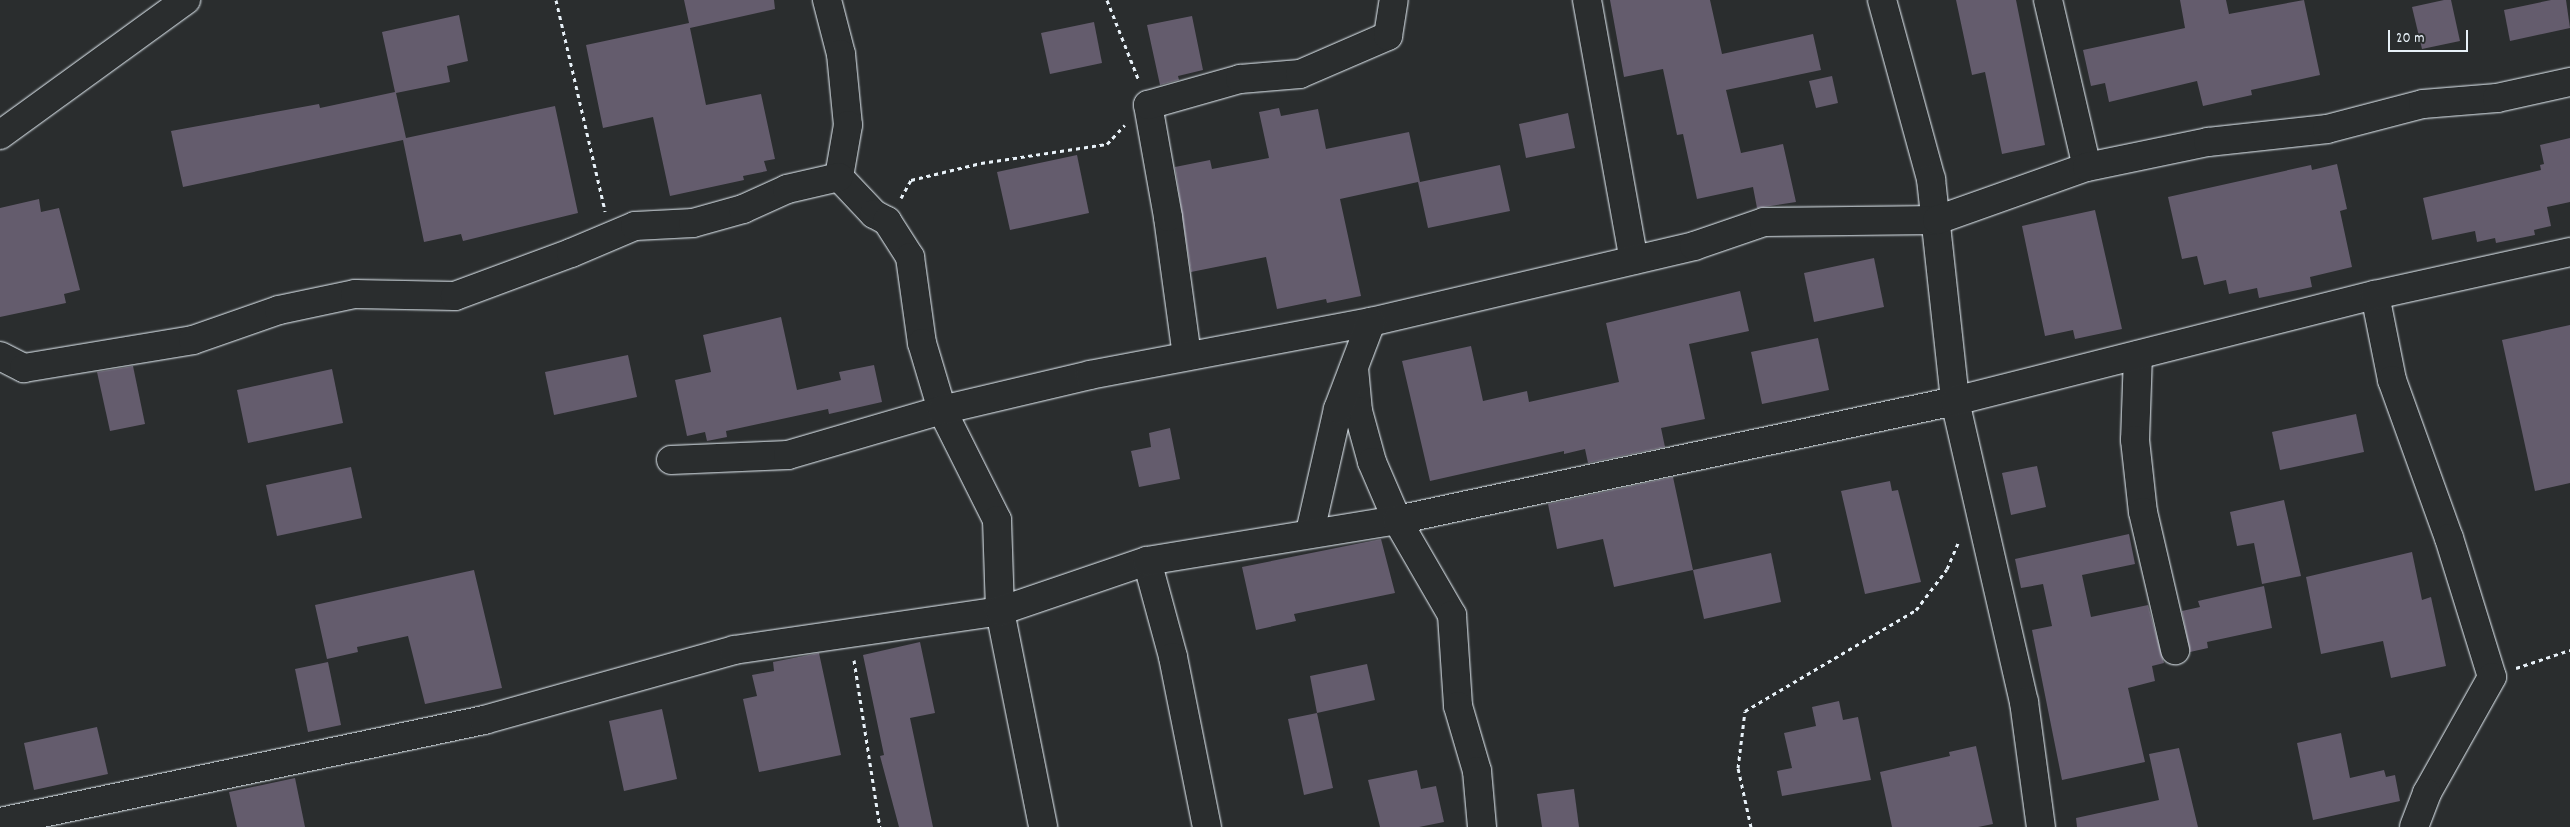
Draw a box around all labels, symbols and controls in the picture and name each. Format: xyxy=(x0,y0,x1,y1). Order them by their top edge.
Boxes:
scale bar xyxy=(2390,20,2470,52)
text: 20 m xyxy=(2396,28,2424,50)

